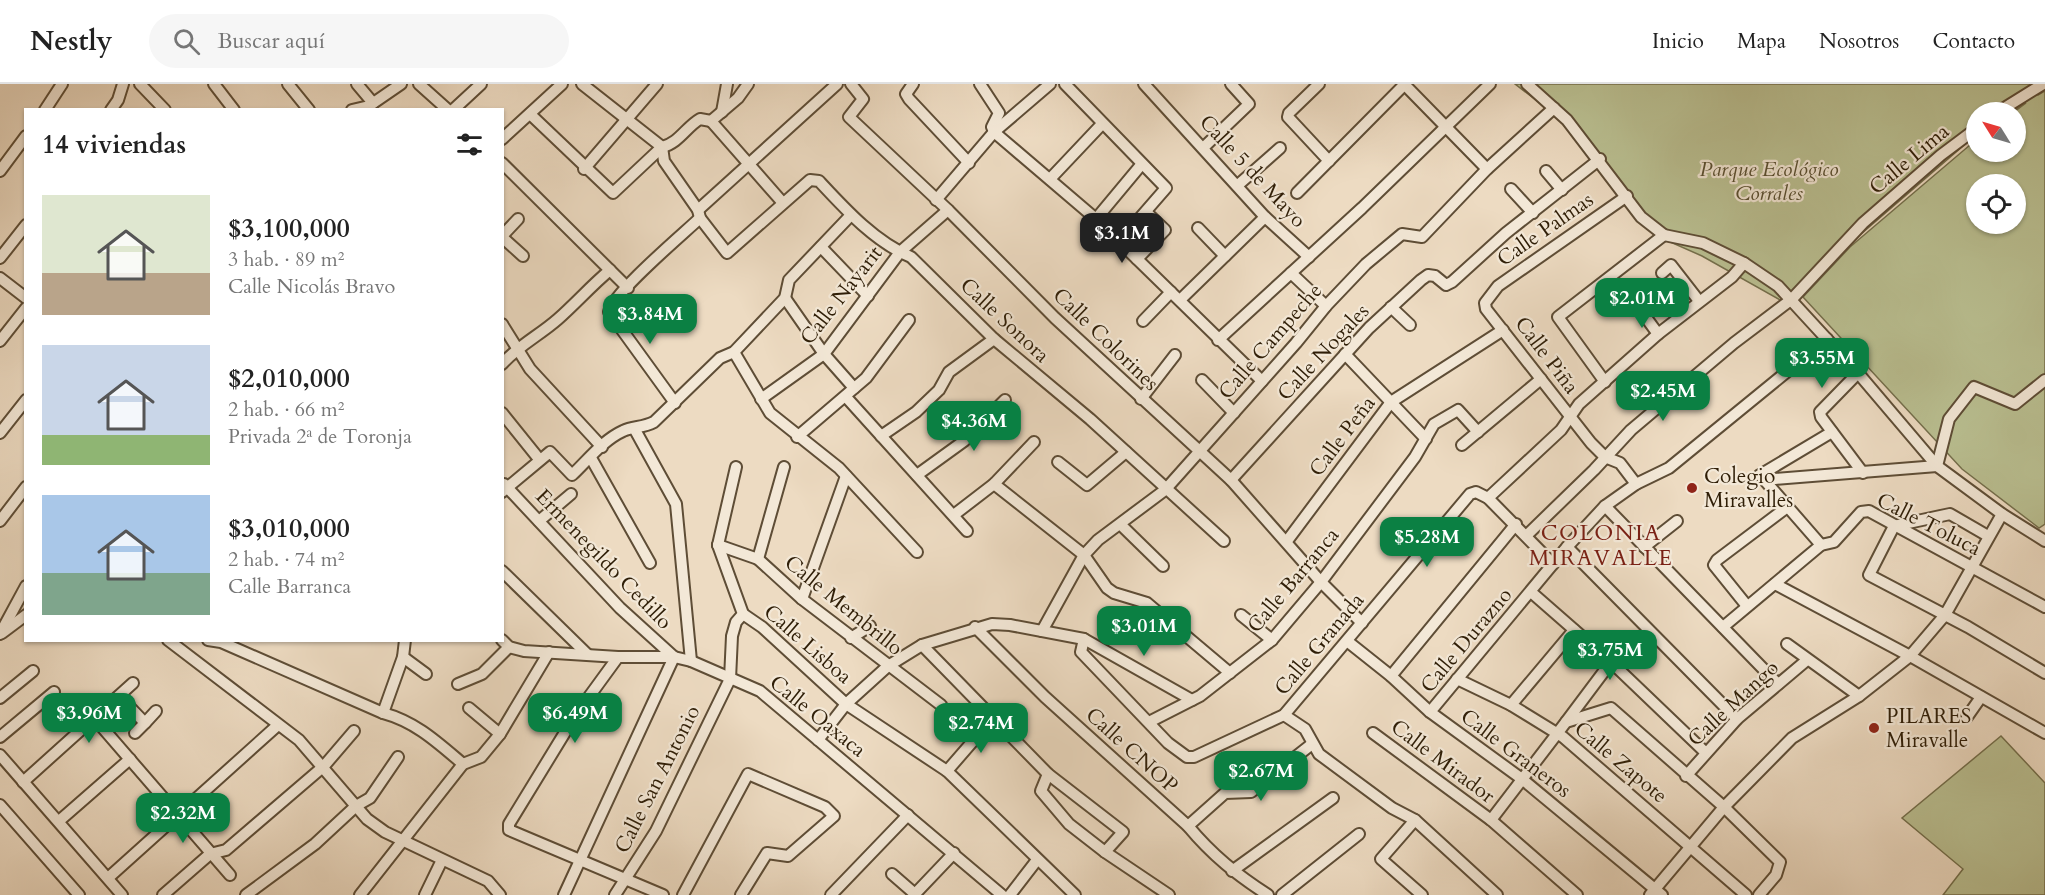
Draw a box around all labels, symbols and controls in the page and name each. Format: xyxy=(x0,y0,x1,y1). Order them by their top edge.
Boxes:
search box xyxy=(149,14,569,68)
text: Nestly xyxy=(30,22,113,60)
icon: search xyxy=(170,25,203,58)
text: Buscar aquí xyxy=(218,26,325,56)
text: Inicio xyxy=(1652,27,1704,56)
text: Mapa xyxy=(1737,27,1786,56)
text: Nosotros xyxy=(1819,27,1899,56)
text: Contacto xyxy=(1932,27,2015,56)
north arrow xyxy=(1966,102,2026,162)
map controls xyxy=(1966,102,2026,234)
street label: Calle 5 de Mayo xyxy=(1193,108,1313,234)
street label: Calle Lima xyxy=(1863,117,1956,201)
text: 14 viviendas xyxy=(42,127,186,162)
icon: filters xyxy=(453,128,486,161)
park label: Parque Ecológico Corrales xyxy=(1699,155,1839,208)
button: locate xyxy=(1966,174,2026,234)
street label: Calle Palmas xyxy=(1491,186,1599,273)
text: $3,100,000 xyxy=(228,211,350,246)
pin: $3.1M xyxy=(1080,213,1164,264)
icon: home xyxy=(90,219,162,291)
text: $3.1M xyxy=(1094,219,1150,246)
street label: Calle Nayarit xyxy=(794,239,889,351)
text: 3 hab. · 89 m² xyxy=(228,246,344,273)
street label: Calle Sonora xyxy=(953,271,1056,369)
text: Calle Nicolás Bravo xyxy=(228,273,395,300)
street label: Calle Campeche xyxy=(1212,277,1329,406)
pin: $2.01M xyxy=(1593,278,1691,329)
street label: Calle Colorines xyxy=(1046,281,1165,397)
text: $2.01M xyxy=(1609,284,1675,311)
pin: $3.84M xyxy=(601,294,699,345)
street label: Calle Nogales xyxy=(1271,297,1376,407)
text: $3.84M xyxy=(617,300,683,327)
street label: Calle Piña xyxy=(1508,311,1585,400)
pin: $3.55M xyxy=(1773,338,1871,389)
text: $3.55M xyxy=(1789,344,1855,371)
text: $2,010,000 xyxy=(228,361,350,396)
icon: home xyxy=(90,369,162,441)
pin: $2.45M xyxy=(1614,371,1712,422)
text: $2.45M xyxy=(1630,377,1696,404)
street label: Calle Peña xyxy=(1303,390,1382,483)
text: 2 hab. · 66 m² xyxy=(228,396,344,423)
pin: $4.36M xyxy=(925,401,1023,452)
text: $4.36M xyxy=(941,407,1007,434)
text: Privada 2ª de Toronja xyxy=(228,423,412,450)
place label: Colegio Miravalles xyxy=(1704,462,1793,515)
marker: Colegio Miravalles xyxy=(1685,481,1699,495)
street label: Ermenegildo Cedillo xyxy=(529,483,678,636)
street label: Calle Toluca xyxy=(1872,486,1986,563)
text: $3,010,000 xyxy=(228,511,350,546)
pin: $5.28M xyxy=(1378,517,1476,568)
district label: COLONIA MIRAVALLE xyxy=(1529,518,1673,573)
icon: home xyxy=(90,519,162,591)
street label: Calle Barranca xyxy=(1241,521,1346,639)
text: $5.28M xyxy=(1394,523,1460,550)
text: 2 hab. · 74 m² xyxy=(228,546,344,573)
street label: Calle Membrillo xyxy=(778,549,909,662)
text: Calle Barranca xyxy=(228,573,351,600)
street label: Calle Durazno xyxy=(1414,582,1519,699)
street label: Calle Granada xyxy=(1268,587,1371,702)
street label: Calle Lisboa xyxy=(757,598,858,691)
pin: $3.01M xyxy=(1095,606,1193,657)
text: $3.01M xyxy=(1111,612,1177,639)
pin: $3.75M xyxy=(1561,630,1659,681)
text: $3.75M xyxy=(1577,636,1643,663)
street label: Calle Mango xyxy=(1681,654,1785,753)
street label: Calle Oaxaca xyxy=(763,669,872,764)
pin: $3.96M xyxy=(40,693,138,744)
pin: $6.49M xyxy=(526,693,624,744)
text: $3.96M xyxy=(56,699,122,726)
text: $6.49M xyxy=(542,699,608,726)
street label: Calle San Antonio xyxy=(608,700,707,858)
street label: Calle CNOP xyxy=(1079,701,1184,800)
street label: Calle Graneros xyxy=(1454,702,1577,805)
place label: PILARES Miravalle xyxy=(1886,702,1971,755)
pin: $2.74M xyxy=(932,703,1030,754)
text: $2.74M xyxy=(948,709,1014,736)
street label: Calle Mirador xyxy=(1385,713,1501,810)
street label: Calle Zapote xyxy=(1568,715,1674,810)
marker: PILARES Miravalle xyxy=(1867,721,1881,735)
pin: $2.67M xyxy=(1212,751,1310,802)
text: $2.67M xyxy=(1228,757,1294,784)
pin: $2.32M xyxy=(134,793,232,844)
text: $2.32M xyxy=(150,799,216,826)

